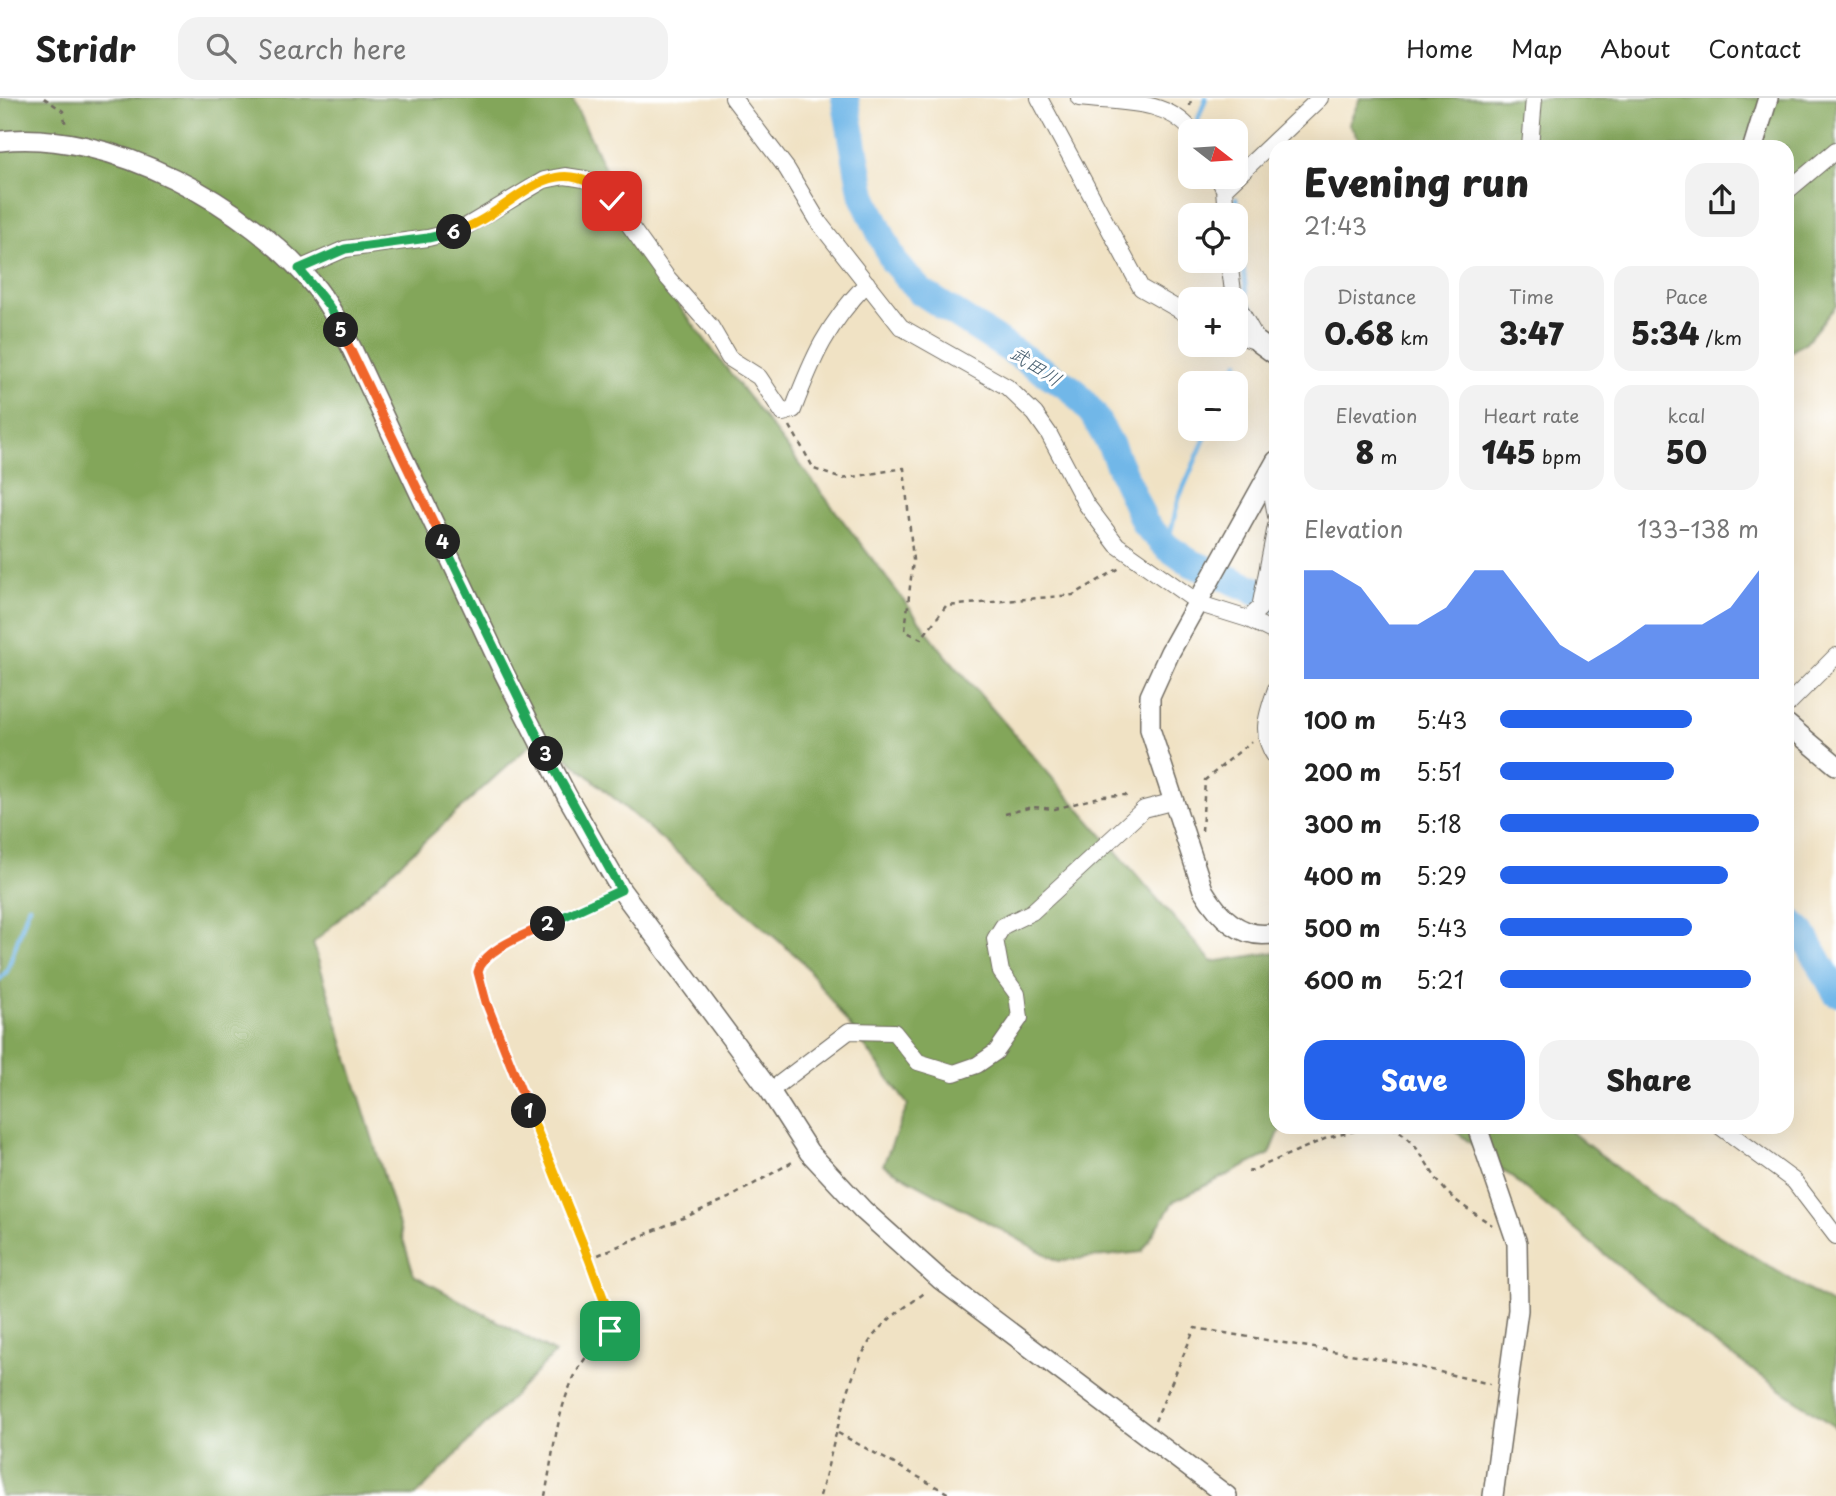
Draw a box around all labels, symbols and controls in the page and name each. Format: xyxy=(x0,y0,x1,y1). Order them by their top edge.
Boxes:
search box xyxy=(178,17,668,80)
text: Stridr xyxy=(35,23,136,73)
icon: search xyxy=(202,29,240,67)
text: Search here xyxy=(258,29,406,68)
text: Home xyxy=(1406,30,1473,66)
text: Map xyxy=(1511,30,1562,66)
text: About xyxy=(1600,30,1670,66)
text: Contact xyxy=(1708,30,1801,66)
north arrow xyxy=(1178,119,1248,189)
map controls xyxy=(1178,119,1248,441)
text: Evening run xyxy=(1304,153,1529,210)
button: share xyxy=(1685,163,1759,237)
pin xyxy=(582,171,642,231)
icon: check xyxy=(593,182,631,220)
button: locate xyxy=(1178,203,1248,273)
text: 21:43 xyxy=(1304,208,1367,243)
pin: 6 xyxy=(436,214,472,250)
text: 6 xyxy=(447,217,460,245)
text: Distance xyxy=(1337,282,1416,310)
text: Time xyxy=(1509,282,1554,310)
text: Pace xyxy=(1665,282,1708,310)
button: + xyxy=(1178,287,1248,357)
text: 0.68 xyxy=(1324,310,1394,355)
text: 3:47 xyxy=(1499,310,1564,355)
text: 5:34 xyxy=(1631,310,1699,355)
pin: 5 xyxy=(324,313,358,348)
text: 5 xyxy=(334,315,347,343)
text: km xyxy=(1394,323,1429,351)
text: /km xyxy=(1699,323,1742,351)
water label: 武田川 xyxy=(1005,338,1068,392)
button: − xyxy=(1178,371,1248,441)
text: Elevation xyxy=(1336,401,1417,429)
text: Heart rate xyxy=(1484,401,1579,429)
text: kcal xyxy=(1668,401,1705,429)
text: 8 xyxy=(1355,429,1374,474)
text: 145 xyxy=(1481,429,1536,474)
text: 50 xyxy=(1666,429,1707,474)
text: m xyxy=(1374,442,1398,470)
text: bpm xyxy=(1536,442,1582,470)
text: Elevation xyxy=(1304,511,1403,546)
text: 133–138 m xyxy=(1637,511,1759,546)
pin: 4 xyxy=(426,524,460,560)
text: 4 xyxy=(436,527,449,555)
text: 100 m xyxy=(1304,702,1376,737)
text: 5:43 xyxy=(1416,702,1467,737)
pin: 3 xyxy=(528,736,564,772)
text: 3 xyxy=(539,739,552,767)
text: 200 m xyxy=(1304,754,1381,789)
text: 5:51 xyxy=(1416,754,1462,789)
text: 300 m xyxy=(1304,806,1382,841)
text: 5:18 xyxy=(1416,806,1462,841)
text: 400 m xyxy=(1304,858,1382,893)
text: 5:29 xyxy=(1416,858,1467,893)
pin: 2 xyxy=(530,906,566,942)
text: 2 xyxy=(541,909,554,937)
text: 500 m xyxy=(1304,910,1381,945)
text: 5:43 xyxy=(1416,910,1467,945)
text: 600 m xyxy=(1304,962,1382,997)
text: 5:21 xyxy=(1416,962,1464,997)
button: Save xyxy=(1304,1040,1525,1120)
button: Share xyxy=(1539,1040,1759,1120)
pin: 1 xyxy=(512,1094,546,1128)
text: 1 xyxy=(524,1096,533,1124)
pin xyxy=(580,1301,640,1361)
icon: arrive xyxy=(591,1312,629,1350)

